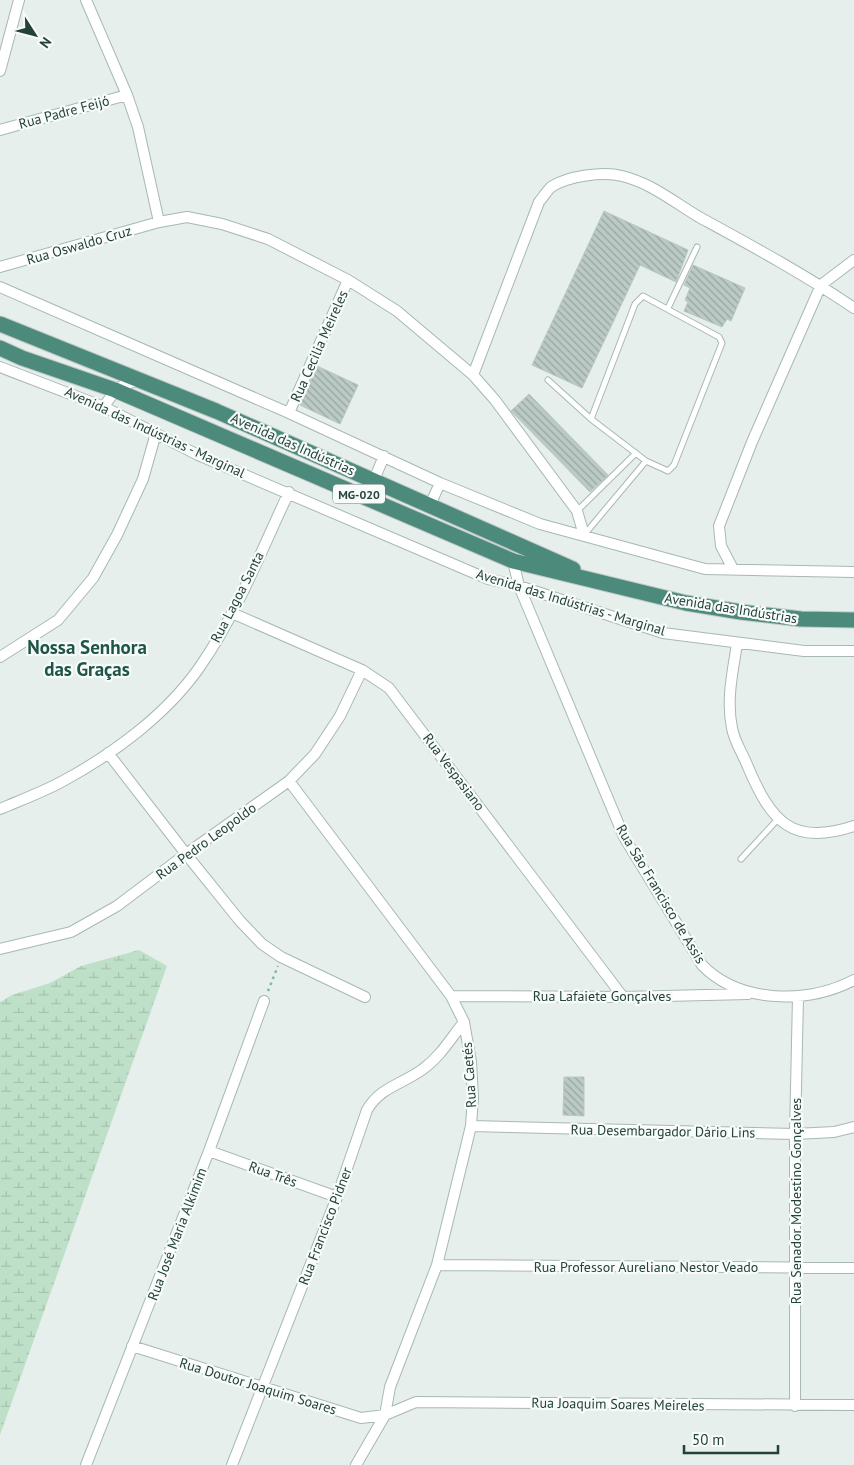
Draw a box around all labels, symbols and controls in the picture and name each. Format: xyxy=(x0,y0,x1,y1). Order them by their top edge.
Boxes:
north arrow xyxy=(10,10,60,60)
text: N xyxy=(36,34,56,52)
street label: Rua Padre Feijó xyxy=(17,91,111,133)
street label: Rua Oswaldo Cruz xyxy=(24,221,134,269)
street label: Rua Cecilia Meireles xyxy=(286,287,352,405)
street label: Avenida das Indústrias - Marginal xyxy=(62,382,248,482)
street label: Avenida das Indústrias xyxy=(228,409,358,480)
road number: MG-020 xyxy=(333,484,385,504)
street label: Rua Lagoa Santa xyxy=(206,548,268,646)
street label: Avenida das Indústrias - Marginal xyxy=(474,565,668,639)
street label: Avenida das Indústrias xyxy=(663,589,799,627)
district label: Nossa Senhora das Graças xyxy=(27,635,147,681)
street label: Rua Vespasiano xyxy=(419,730,489,814)
street label: Rua Pedro Leopoldo xyxy=(152,799,260,883)
street label: Rua São Francisco de Assis xyxy=(612,821,710,967)
street label: Rua Lafaiete Gonçalves xyxy=(533,987,671,1005)
street label: Rua Caetés xyxy=(458,1041,480,1108)
street label: Rua Senador Modestino Gonçalves xyxy=(787,1098,805,1304)
street label: Rua Desembargador Dário Lins xyxy=(570,1120,756,1142)
street label: Rua Três xyxy=(246,1157,300,1191)
street label: Rua Francisco Pidner xyxy=(294,1164,356,1288)
street label: Rua José Maria Alkimim xyxy=(143,1165,211,1303)
street label: Rua Professor Aureliano Nestor Veado xyxy=(534,1258,758,1276)
street label: Rua Doutor Joaquim Soares xyxy=(177,1354,339,1419)
street label: Rua Joaquim Soares Meireles xyxy=(531,1393,705,1415)
scale bar xyxy=(684,1422,778,1454)
text: 50 m xyxy=(692,1430,725,1449)

